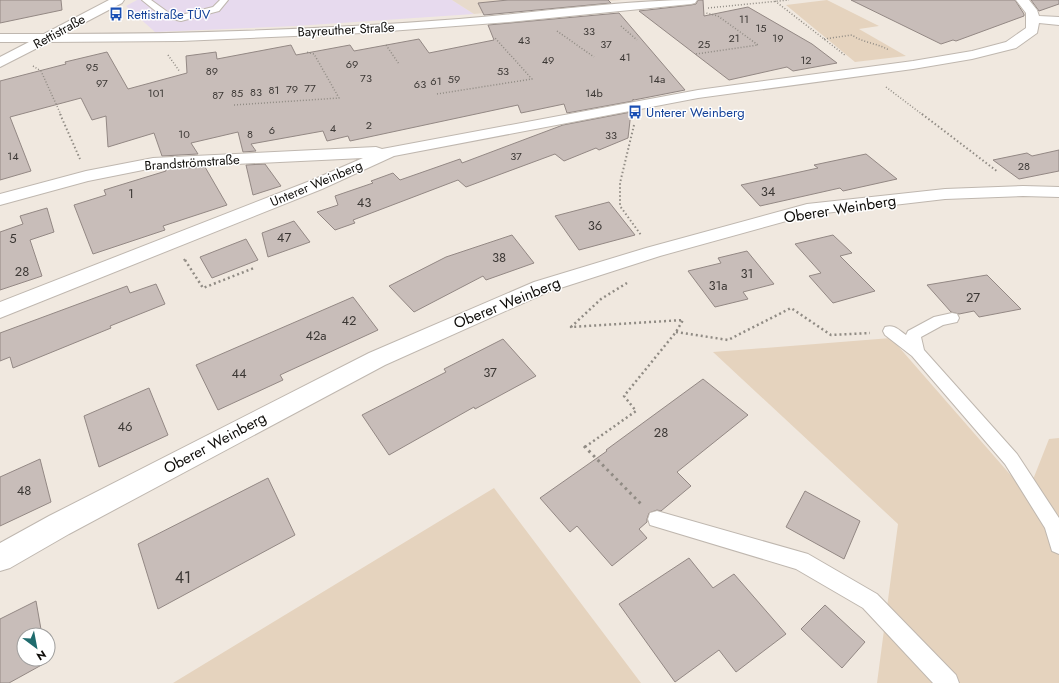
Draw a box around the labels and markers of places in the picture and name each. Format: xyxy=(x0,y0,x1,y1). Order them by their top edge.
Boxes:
place label: Rettistraße TÜV xyxy=(127,5,211,24)
bus stop icon: Rettistraße TÜV xyxy=(108,6,124,22)
place label: Unterer Weinberg xyxy=(646,103,745,122)
bus stop icon: Unterer Weinberg xyxy=(627,104,643,120)

